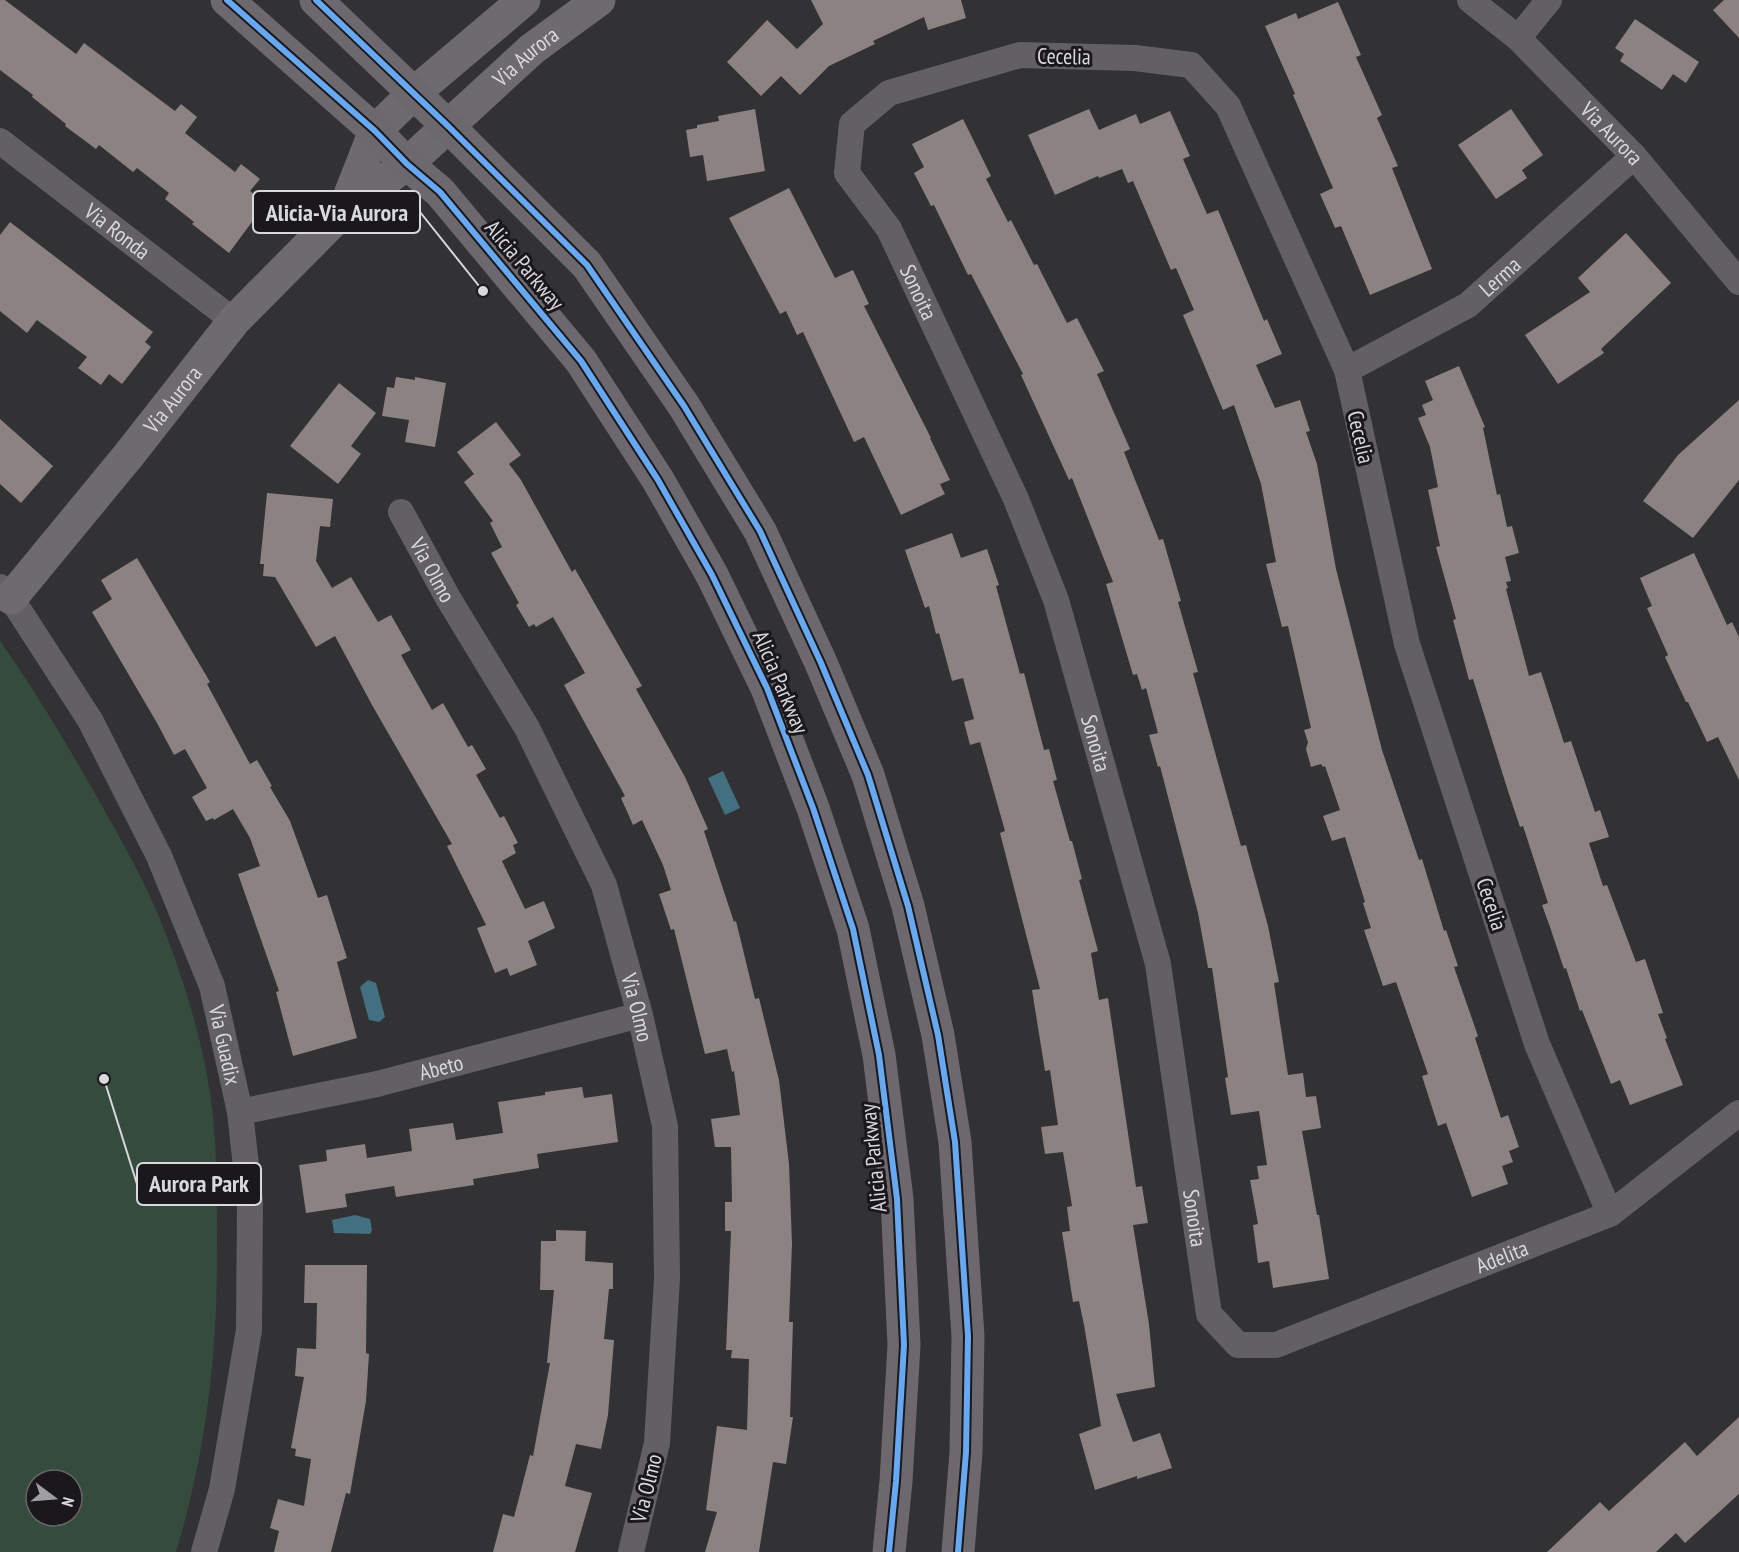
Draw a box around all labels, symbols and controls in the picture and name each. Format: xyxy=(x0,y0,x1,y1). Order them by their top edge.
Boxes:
street label: Via Aurora xyxy=(486,20,564,93)
street label: Cecelia xyxy=(1037,42,1091,70)
street label: Via Aurora xyxy=(1574,95,1650,171)
callout: Alicia-Via Aurora xyxy=(253,191,420,233)
street label: Via Ronda xyxy=(78,196,156,265)
text: Alicia-Via Aurora xyxy=(265,197,408,228)
street label: Alicia Parkway xyxy=(479,214,571,316)
street label: Lerma xyxy=(1473,251,1526,302)
street label: Sonoita xyxy=(894,260,944,324)
street label: Via Aurora xyxy=(137,360,208,440)
street label: Cecelia xyxy=(1341,408,1381,466)
street label: Via Olmo xyxy=(403,532,462,607)
street label: Alicia Parkway xyxy=(747,626,815,738)
street label: Sonoita xyxy=(1075,712,1117,775)
street label: Cecelia xyxy=(1470,874,1514,934)
street label: Via Olmo xyxy=(615,969,660,1044)
street label: Via Guadix xyxy=(202,1001,248,1087)
street label: Abeto xyxy=(416,1048,466,1086)
street label: Alicia Parkway xyxy=(853,1102,893,1214)
callout: Aurora Park xyxy=(137,1163,261,1205)
text: Aurora Park xyxy=(148,1168,249,1199)
street label: Sonoita xyxy=(1177,1187,1213,1249)
street label: Adelita xyxy=(1472,1234,1532,1279)
street label: Via Olmo xyxy=(624,1451,668,1526)
north arrow xyxy=(24,1468,84,1528)
text: N xyxy=(58,1495,79,1509)

